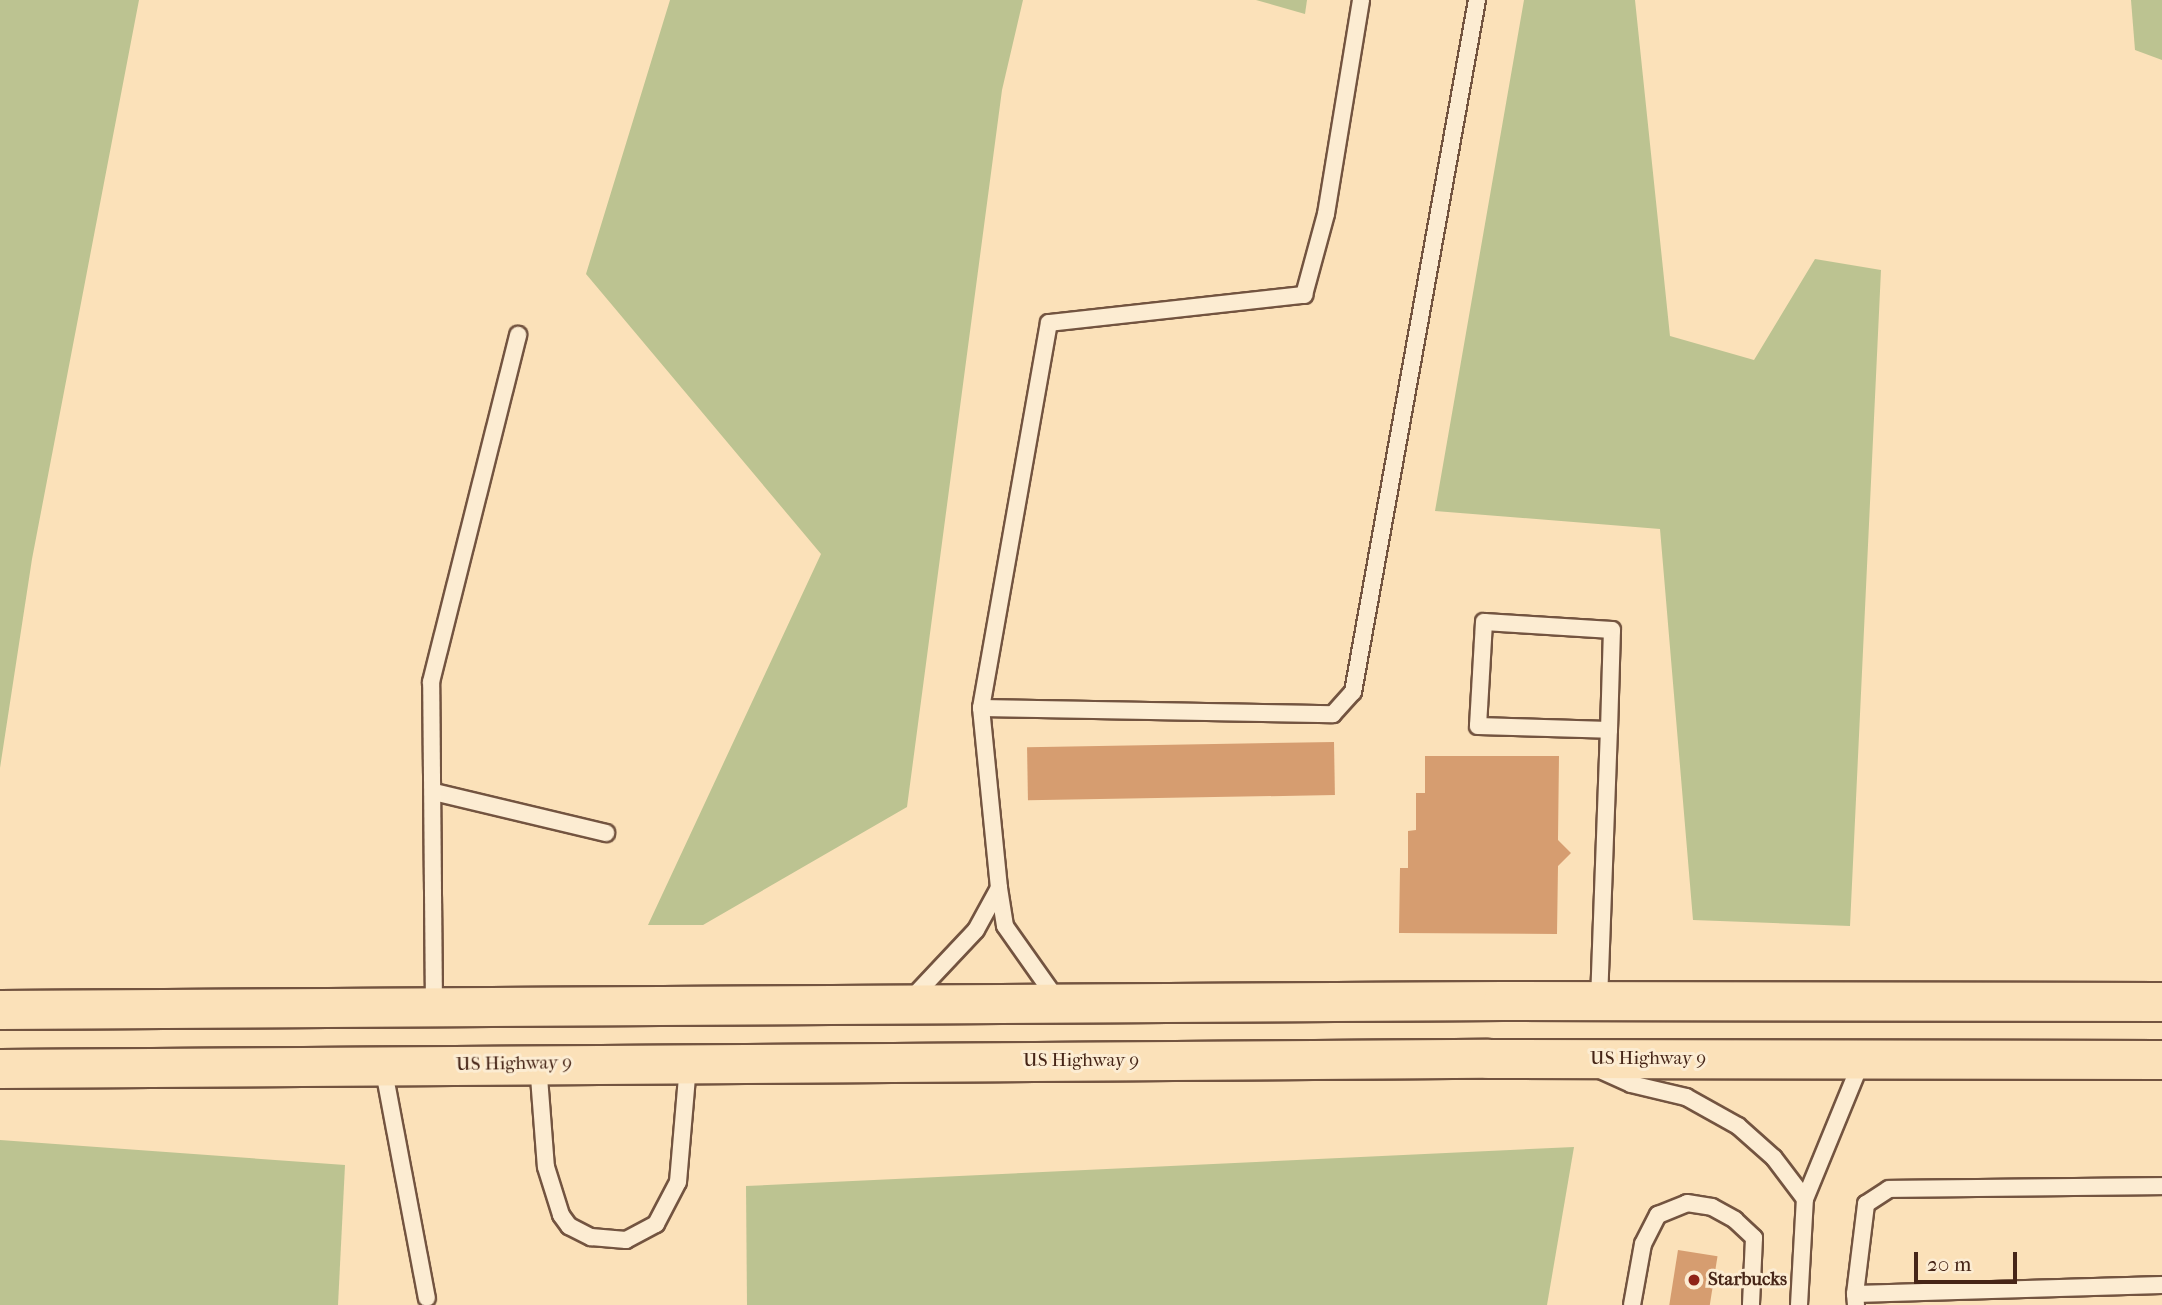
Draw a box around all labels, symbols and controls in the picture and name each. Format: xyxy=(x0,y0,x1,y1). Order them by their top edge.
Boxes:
street label: US Highway 9 xyxy=(1590,1048,1706,1070)
street label: US Highway 9 xyxy=(1023,1050,1139,1072)
street label: US Highway 9 xyxy=(456,1052,572,1076)
scale bar xyxy=(1917,1238,2020,1282)
text: 20 m xyxy=(1927,1252,1971,1276)
place label: Starbucks xyxy=(1708,1269,1787,1291)
marker: Starbucks xyxy=(1686,1272,1702,1288)

